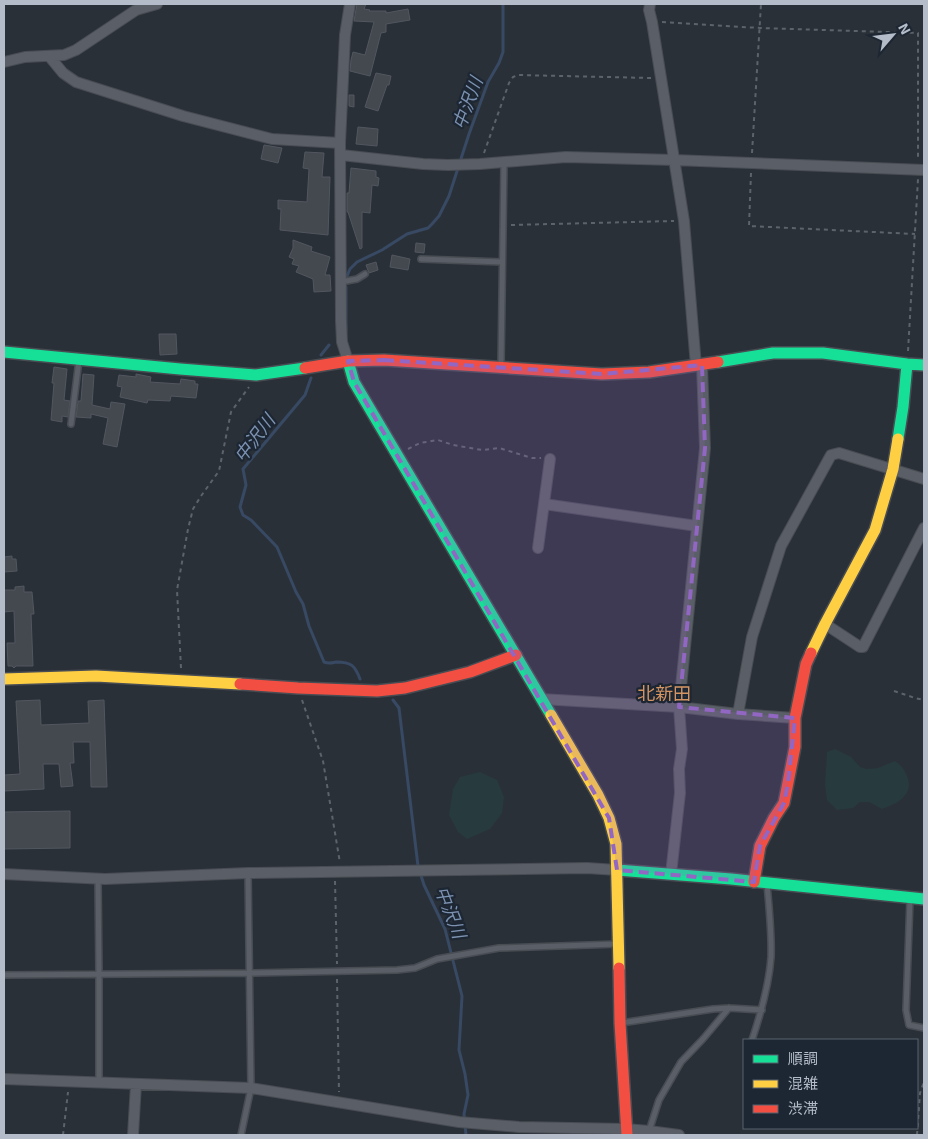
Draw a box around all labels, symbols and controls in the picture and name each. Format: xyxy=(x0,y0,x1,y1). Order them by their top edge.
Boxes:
north arrow xyxy=(868,10,918,60)
text: N xyxy=(895,20,915,37)
water label: 中沢川 xyxy=(447,72,487,132)
water label: 中沢川 xyxy=(229,408,280,466)
district label: 北新田 xyxy=(637,682,691,704)
water label: 中沢川 xyxy=(431,883,472,943)
legend xyxy=(743,1039,918,1129)
text: 順調 xyxy=(788,1049,818,1067)
text: 混雑 xyxy=(788,1074,818,1092)
text: 渋滞 xyxy=(788,1099,818,1117)

